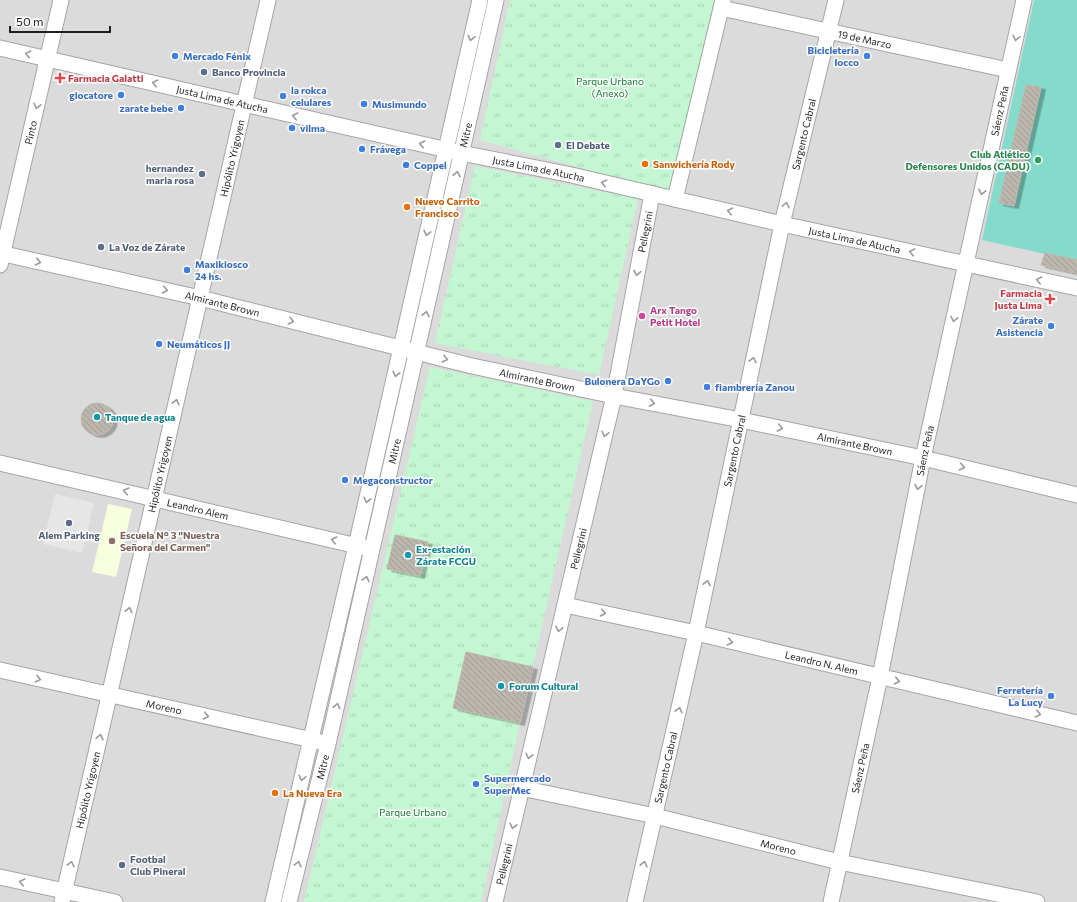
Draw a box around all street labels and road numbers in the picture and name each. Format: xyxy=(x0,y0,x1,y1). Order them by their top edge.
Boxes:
street label: 19 de Marzo xyxy=(837,27,893,51)
street label: Justa Lima de Atucha xyxy=(175,83,269,115)
street label: Sáenz Peña xyxy=(988,84,1011,137)
street label: Sargento Cabral xyxy=(789,97,818,171)
street label: Hipólito Yrigoyen xyxy=(217,118,246,198)
street label: Pinto xyxy=(22,119,39,146)
street label: Mitre xyxy=(457,121,474,149)
street label: Justa Lima de Atucha xyxy=(492,153,586,184)
street label: Pellegrini xyxy=(635,210,655,253)
street label: Justa Lima de Atucha xyxy=(808,224,902,256)
street label: Almirante Brown xyxy=(184,289,261,319)
street label: Almirante Brown xyxy=(498,366,576,394)
street label: Sargento Cabral xyxy=(721,414,748,488)
street label: Sáenz Peña xyxy=(914,424,936,477)
street label: Almirante Brown xyxy=(816,430,894,457)
street label: Hipólito Yrigoyen xyxy=(145,434,174,514)
street label: Mitre xyxy=(385,437,403,465)
street label: Leandro Alem xyxy=(166,496,230,522)
street label: Pellegrini xyxy=(567,527,589,570)
street label: Leandro N. Alem xyxy=(784,648,859,677)
street label: Moreno xyxy=(145,697,183,717)
street label: Sargento Cabral xyxy=(652,730,679,804)
street label: Sáenz Peña xyxy=(849,742,871,794)
street label: Hipólito Yrigoyen xyxy=(73,750,102,830)
street label: Mitre xyxy=(313,753,331,781)
street label: Moreno xyxy=(759,837,797,857)
street label: Pellegrini xyxy=(493,842,515,886)

